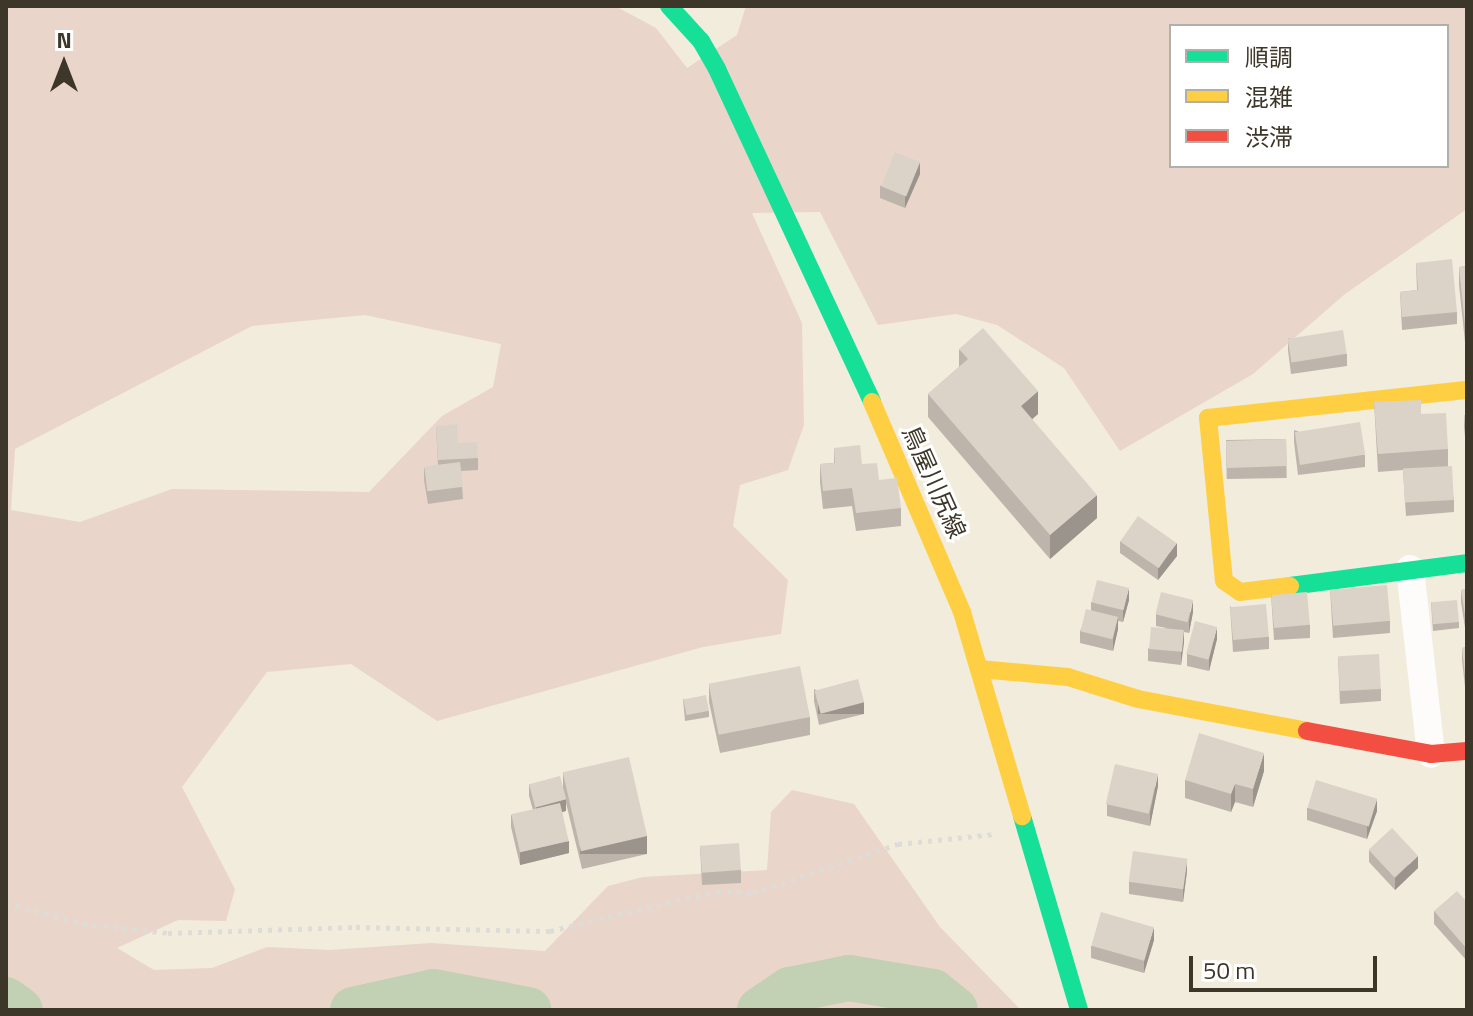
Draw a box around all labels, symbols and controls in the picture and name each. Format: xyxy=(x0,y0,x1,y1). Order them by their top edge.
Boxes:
text: N xyxy=(56,23,72,57)
north arrow xyxy=(24,24,104,104)
legend xyxy=(1169,24,1449,168)
text: 順調 xyxy=(1245,39,1293,75)
text: 混雑 xyxy=(1245,79,1293,115)
text: 渋滞 xyxy=(1245,119,1293,155)
street label: 鳥屋川尻線 xyxy=(896,421,972,543)
scale bar xyxy=(1193,940,1381,990)
text: 50 m xyxy=(1203,952,1255,988)

